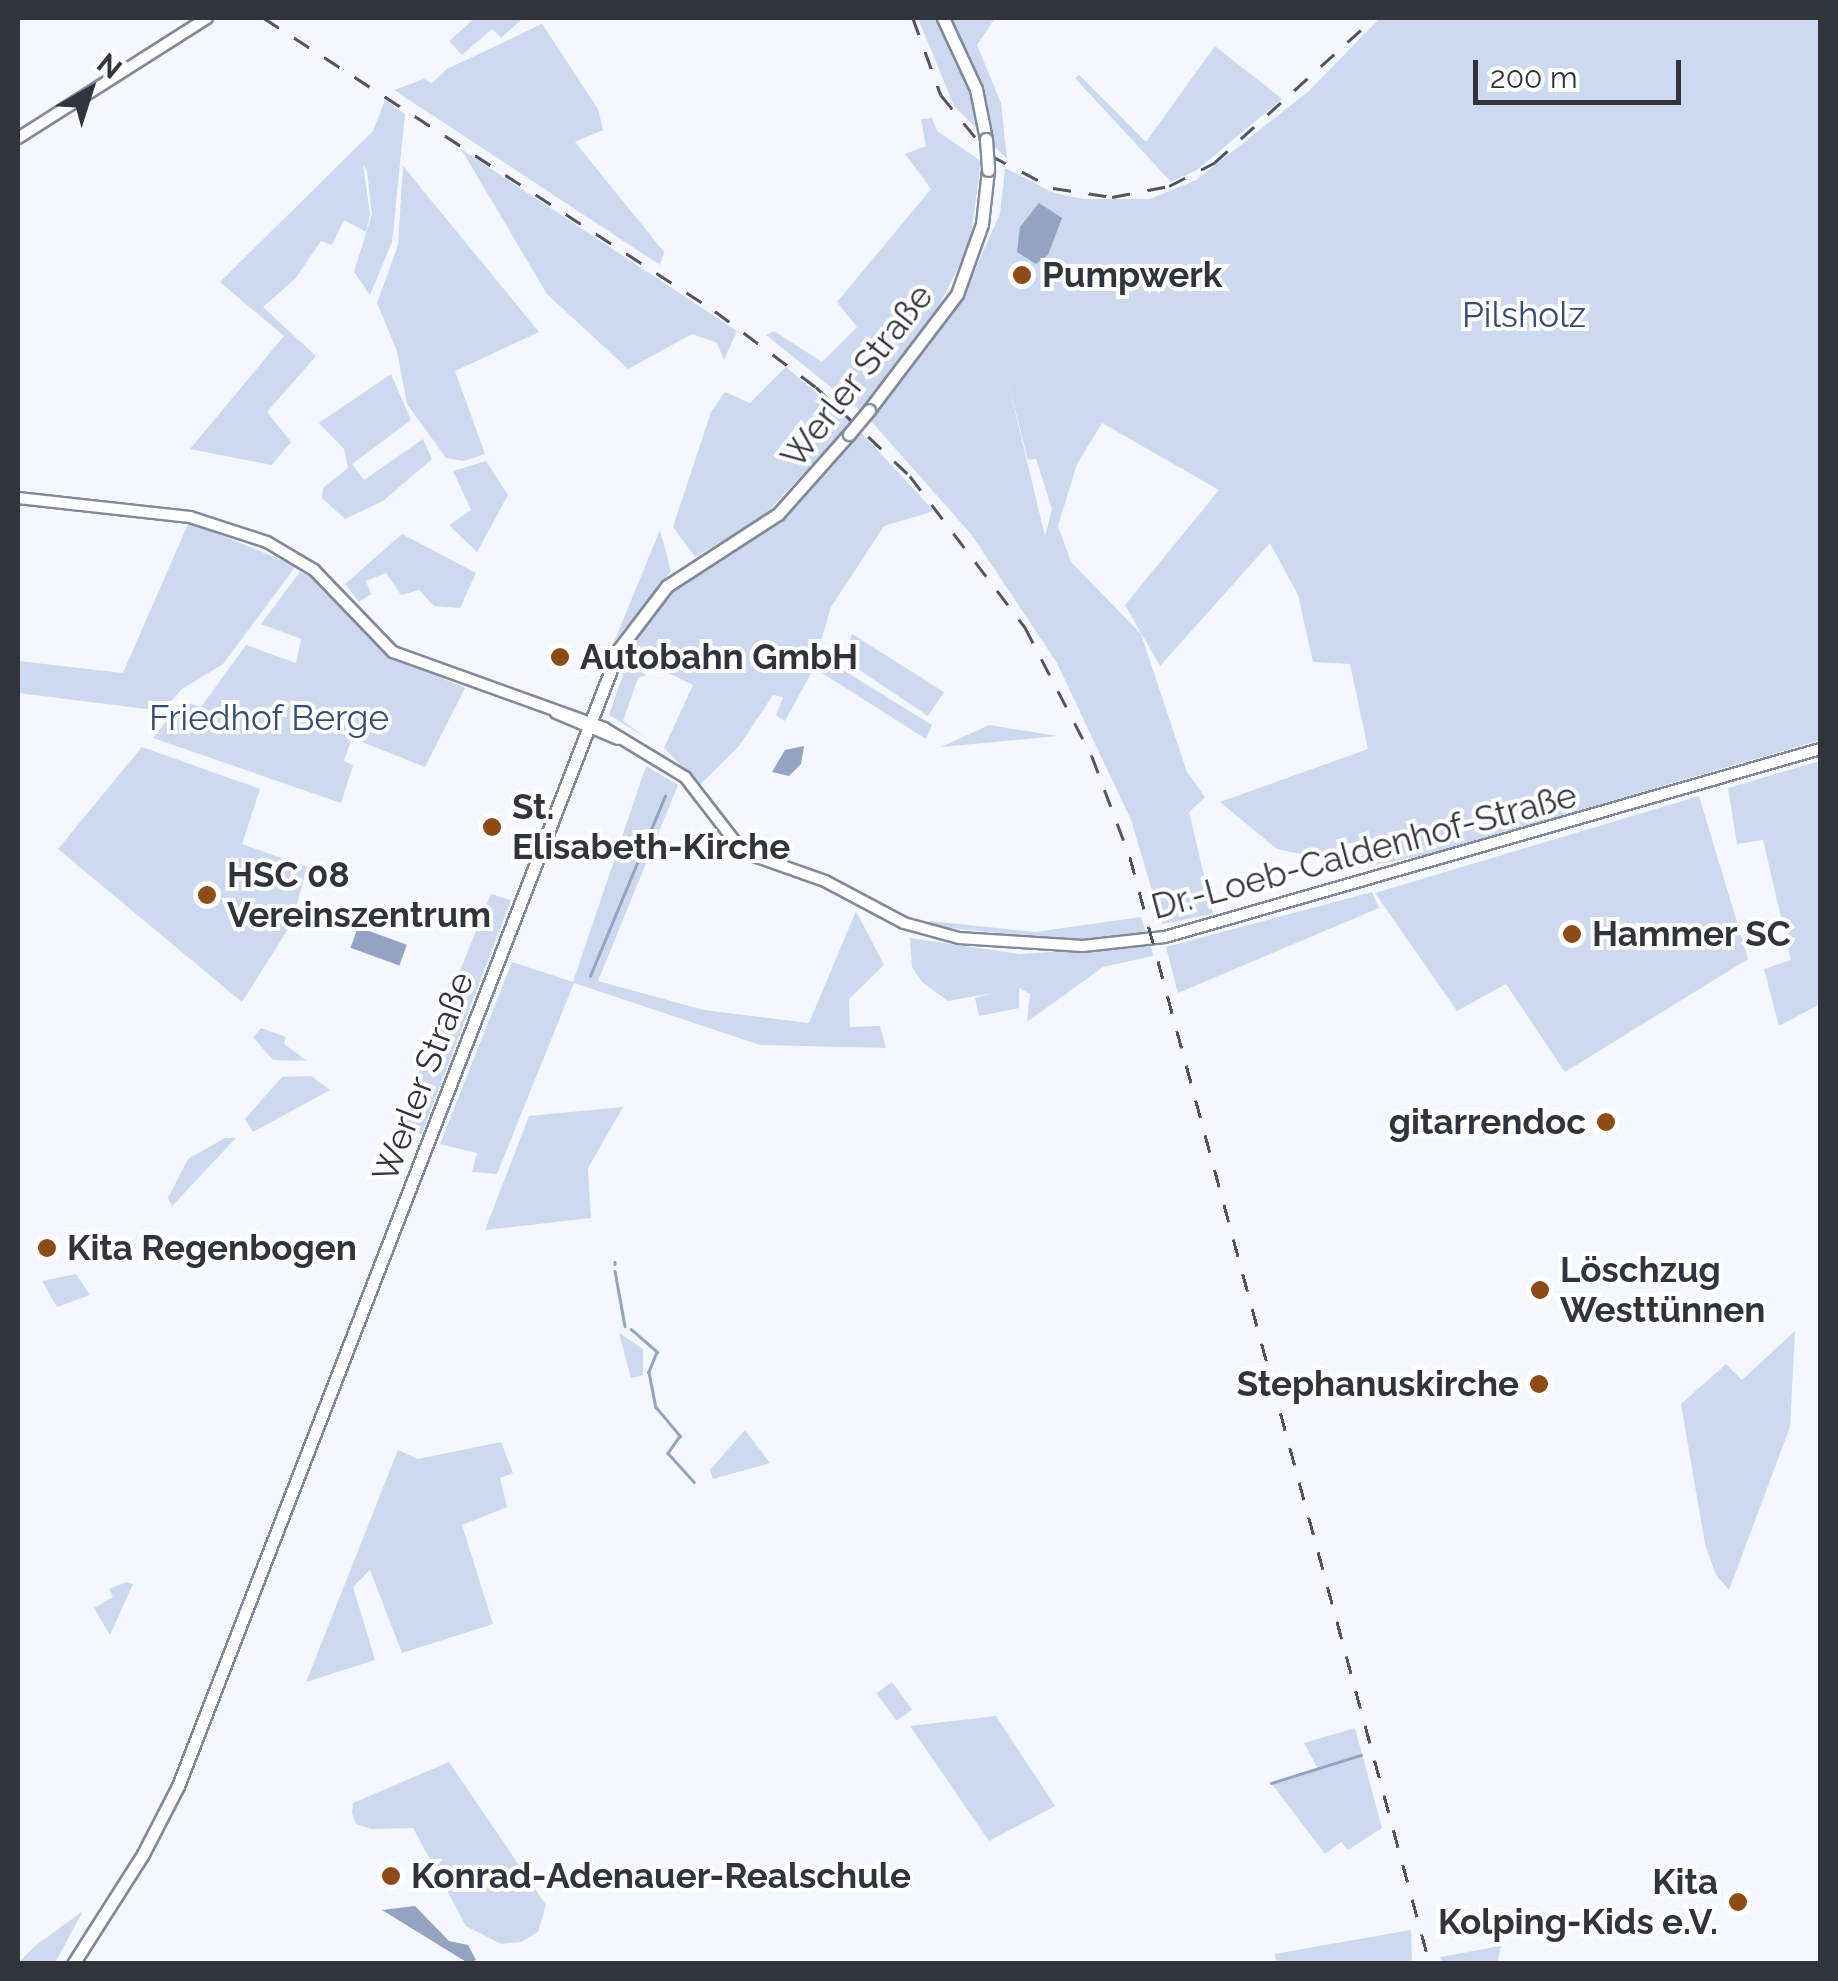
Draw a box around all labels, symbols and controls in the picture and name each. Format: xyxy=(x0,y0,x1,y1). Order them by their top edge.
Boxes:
north arrow xyxy=(40,40,140,140)
scale bar xyxy=(1478,40,1686,102)
text: N xyxy=(91,47,128,86)
text: 200 m xyxy=(1490,60,1578,95)
place label: Pumpwerk xyxy=(1042,254,1222,296)
marker: Pumpwerk xyxy=(1011,264,1033,286)
street label: Werler Straße xyxy=(772,276,942,476)
park label: Pilsholz xyxy=(1462,294,1586,336)
place label: Autobahn GmbH xyxy=(580,636,858,678)
marker: Autobahn GmbH xyxy=(549,646,571,668)
park label: Friedhof Berge xyxy=(149,697,389,739)
street label: Dr.-Loeb-Caldenhof-Straße xyxy=(1147,774,1581,928)
place label: St. Elisabeth-Kirche xyxy=(512,786,790,868)
marker: St. Elisabeth-Kirche xyxy=(481,816,503,838)
place label: HSC 08 Vereinszentrum xyxy=(227,854,491,936)
marker: HSC 08 Vereinszentrum xyxy=(196,884,218,906)
place label: Hammer SC xyxy=(1592,913,1791,955)
marker: Hammer SC xyxy=(1561,923,1583,945)
street label: Werler Straße xyxy=(364,966,482,1188)
place label: gitarrendoc xyxy=(1389,1101,1586,1143)
marker: gitarrendoc xyxy=(1595,1111,1617,1133)
place label: Kita Regenbogen xyxy=(67,1227,357,1269)
marker: Kita Regenbogen xyxy=(36,1237,58,1259)
place label: Löschzug Westtünnen xyxy=(1560,1249,1765,1331)
marker: Löschzug Westtünnen xyxy=(1529,1279,1551,1301)
place label: Stephanuskirche xyxy=(1237,1363,1519,1405)
marker: Stephanuskirche xyxy=(1528,1373,1550,1395)
place label: Konrad-Adenauer-Realschule xyxy=(411,1855,911,1897)
place label: Kita Kolping-Kids e.V. xyxy=(1438,1861,1718,1943)
marker: Konrad-Adenauer-Realschule xyxy=(380,1865,402,1887)
marker: Kita Kolping-Kids e.V. xyxy=(1727,1891,1749,1913)

